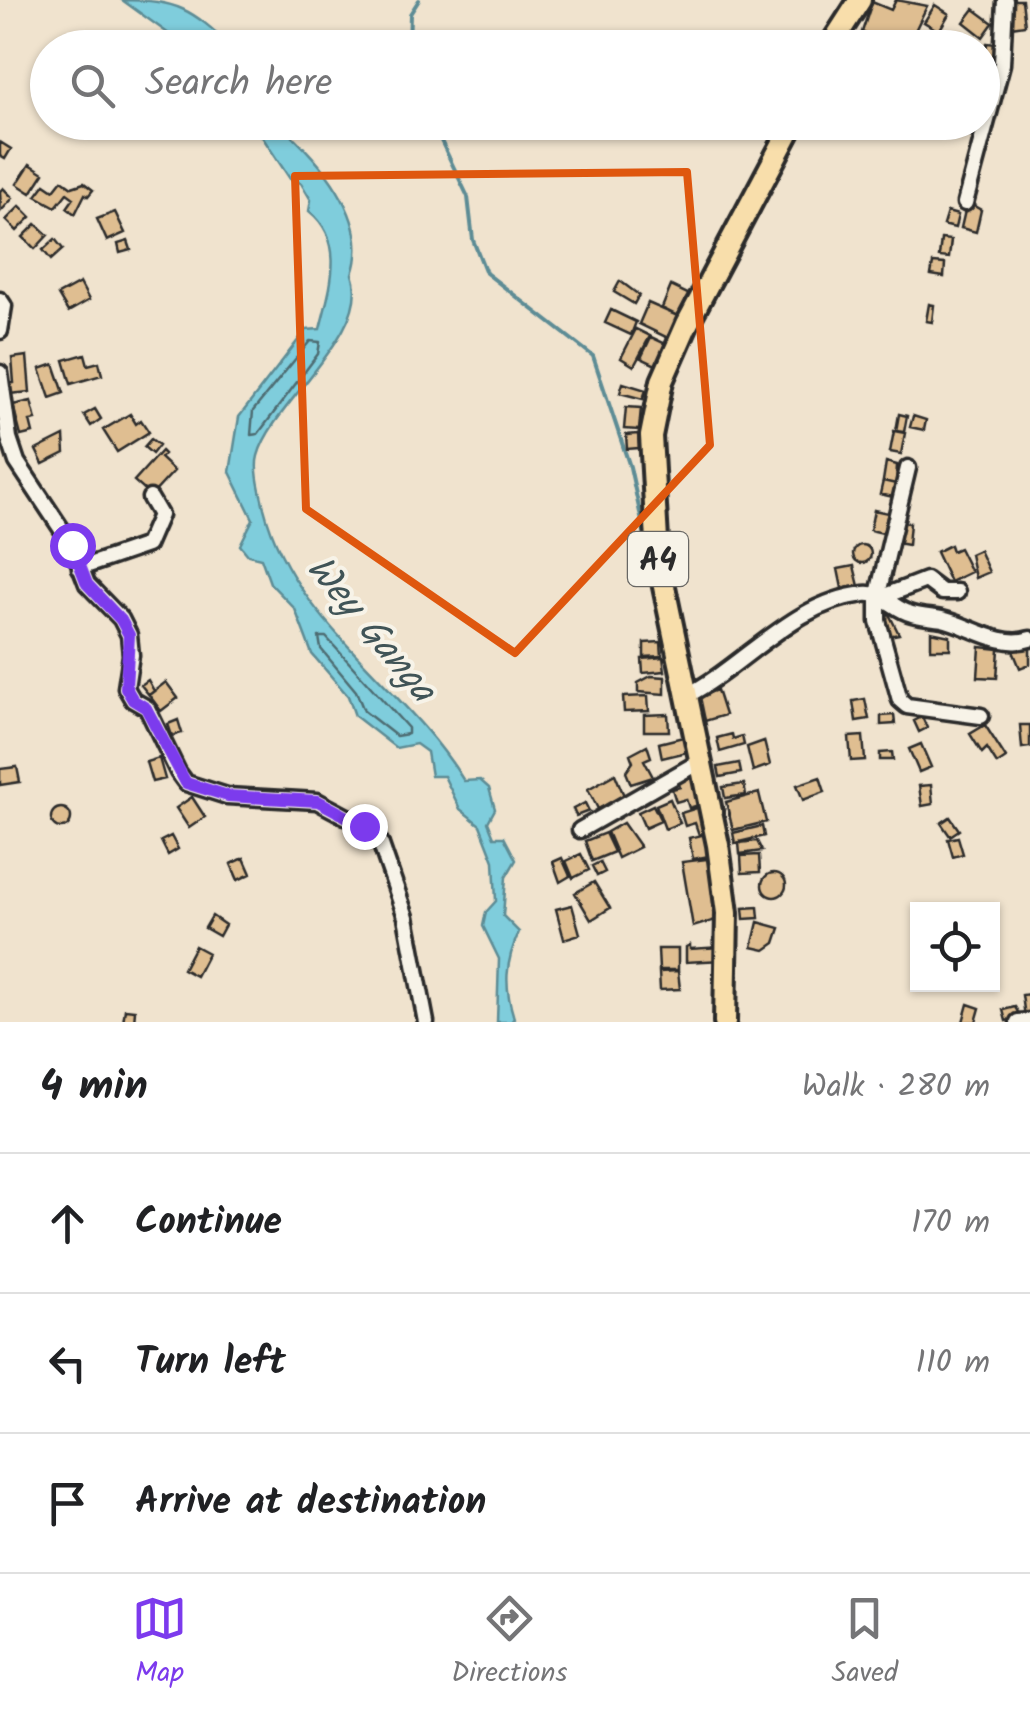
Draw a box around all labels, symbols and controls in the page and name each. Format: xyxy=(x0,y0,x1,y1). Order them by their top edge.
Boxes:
search box xyxy=(30,30,1000,140)
text: Search here xyxy=(145,55,332,115)
icon: search xyxy=(65,58,120,113)
route start xyxy=(50,523,96,569)
road number: A4 xyxy=(628,532,688,586)
water label: Wey Ganga xyxy=(290,543,451,719)
route end xyxy=(342,804,388,850)
map controls xyxy=(910,902,1000,992)
button: locate xyxy=(910,902,1000,992)
text: 4 min xyxy=(40,1054,148,1121)
text: Walk · 280 m xyxy=(802,1062,990,1113)
text: Continue xyxy=(135,1193,282,1253)
icon: ahead xyxy=(40,1196,95,1251)
text: 170 m xyxy=(911,1198,990,1249)
text: Turn left xyxy=(135,1333,286,1393)
icon: left xyxy=(40,1336,95,1391)
text: 110 m xyxy=(916,1338,990,1389)
text: Arrive at destination xyxy=(135,1473,486,1533)
icon: arrive xyxy=(40,1476,95,1531)
tab: Map xyxy=(132,1591,187,1696)
tab: Directions xyxy=(451,1591,567,1696)
tab: Saved xyxy=(832,1591,898,1696)

